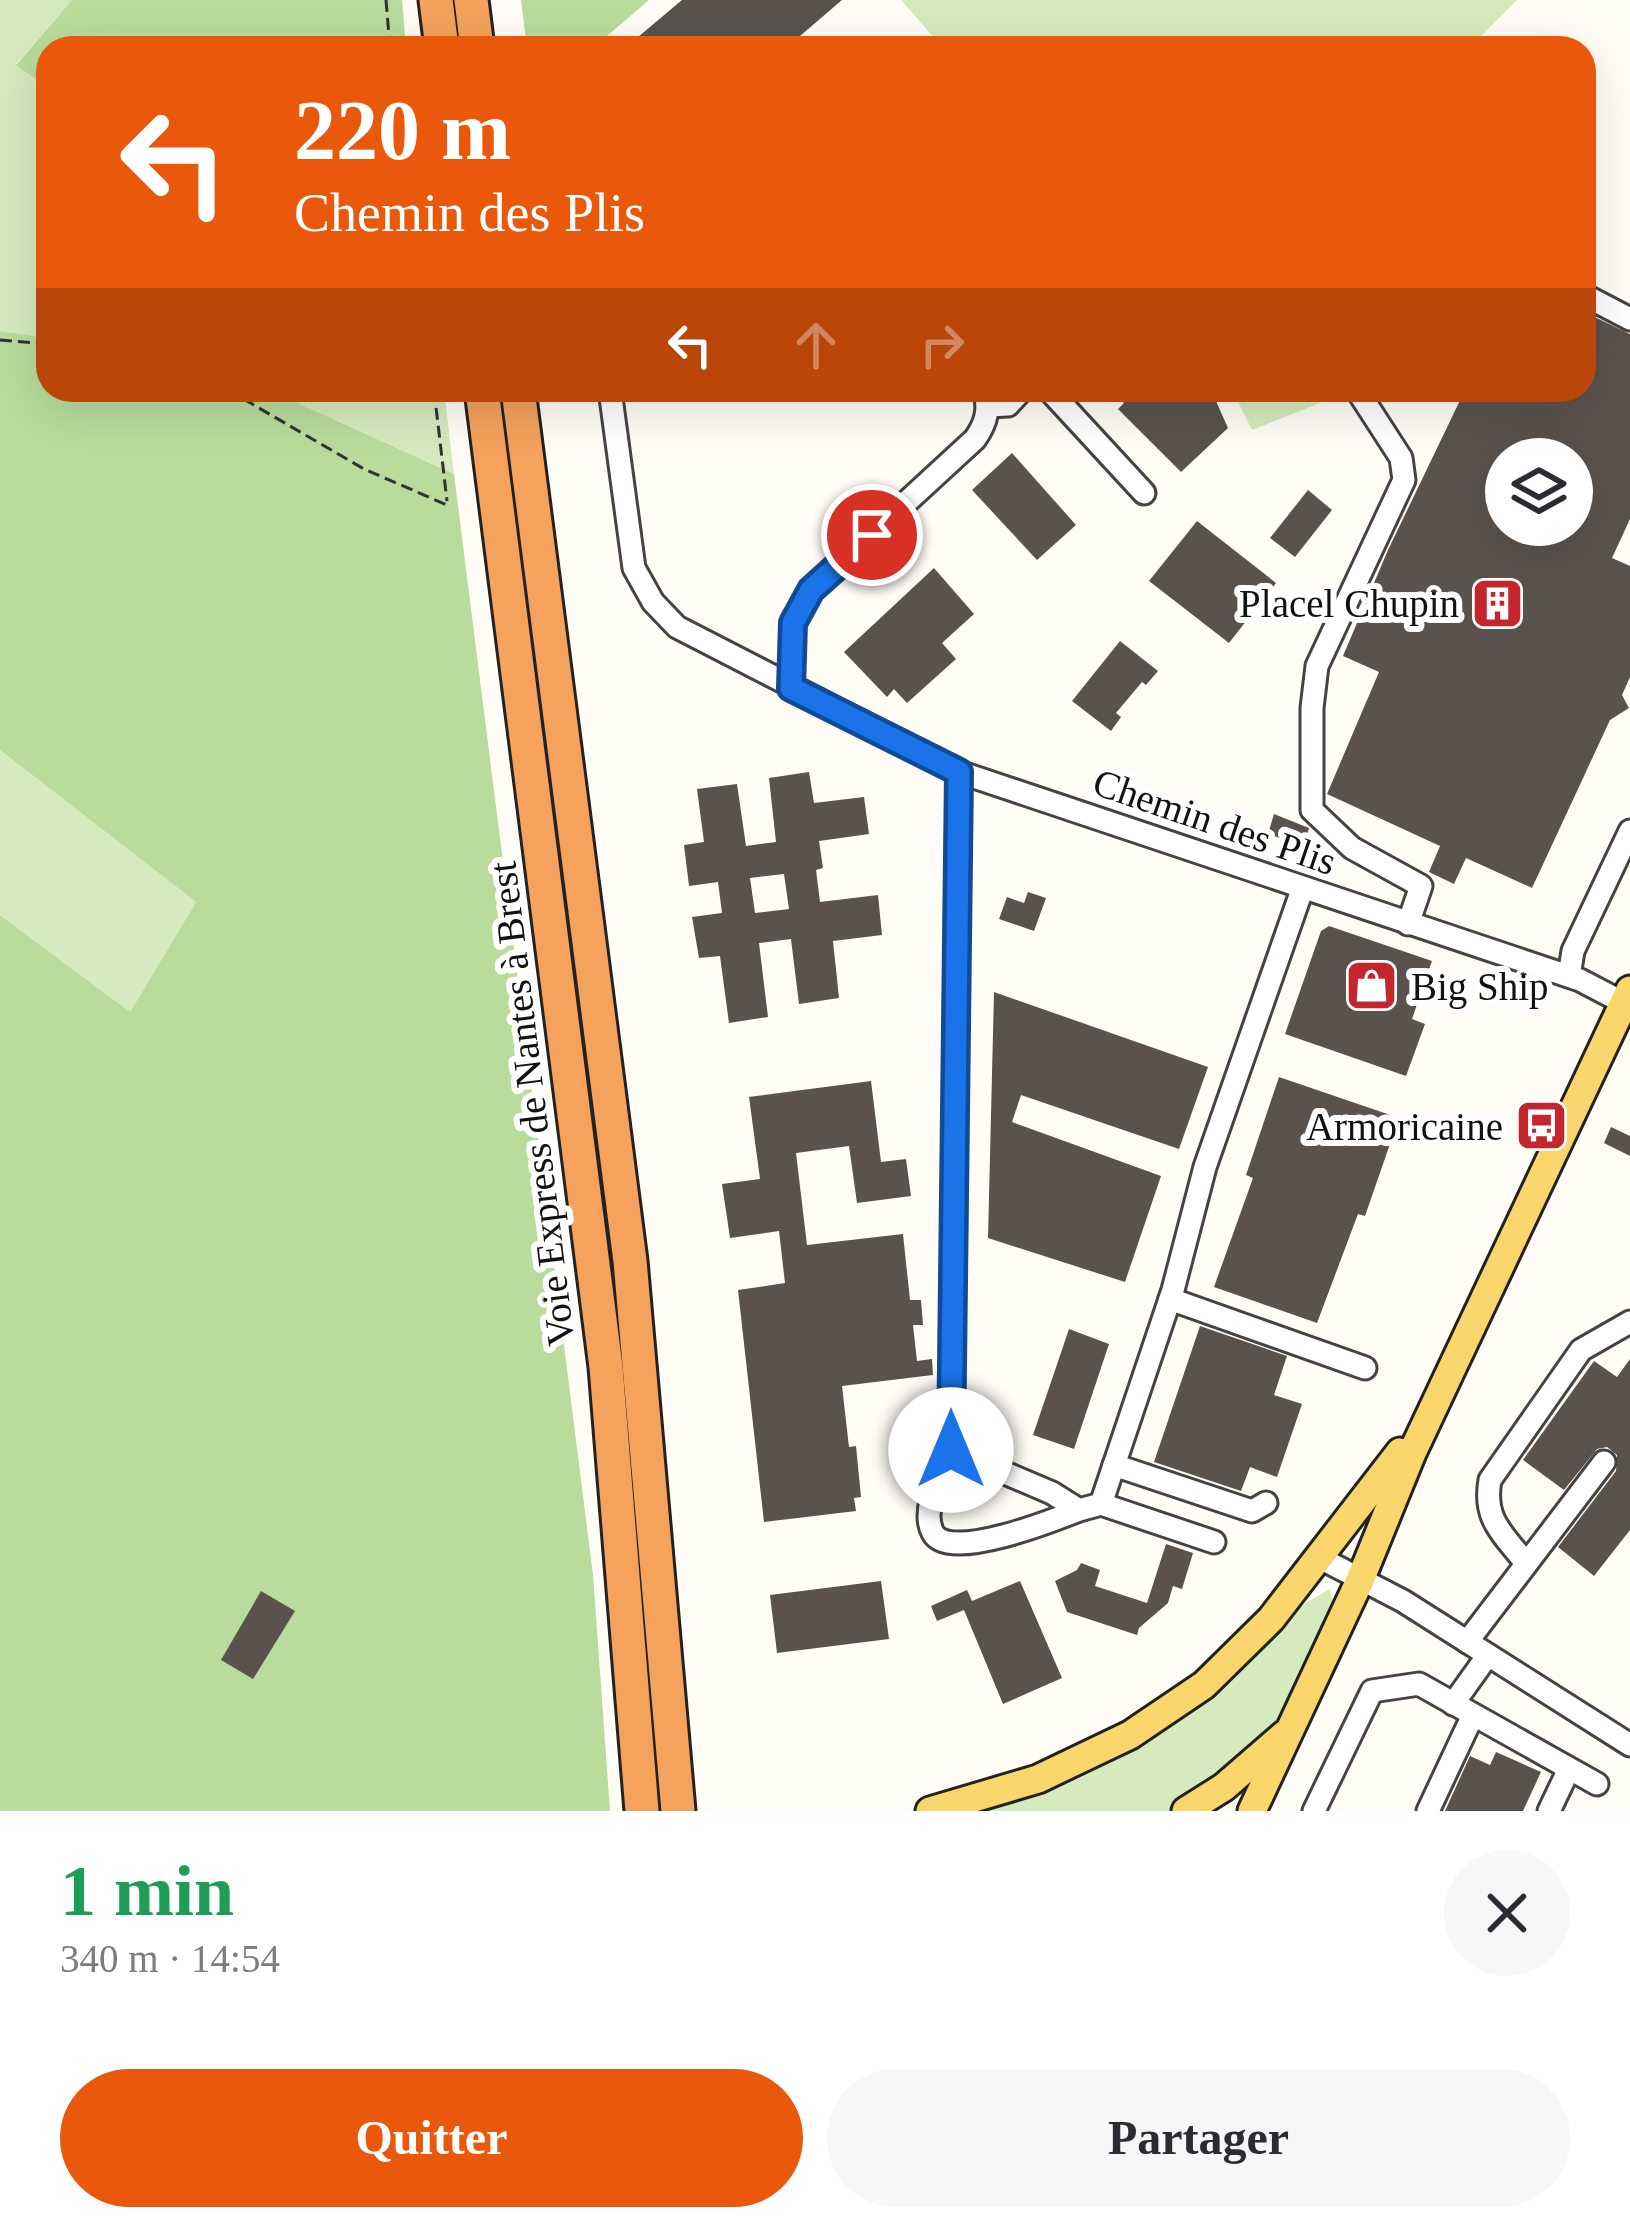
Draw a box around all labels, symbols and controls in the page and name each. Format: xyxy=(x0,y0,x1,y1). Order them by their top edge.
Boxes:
icon: left xyxy=(96,84,252,240)
text: 220 m xyxy=(294,84,511,177)
text: Chemin des Plis xyxy=(294,183,645,243)
icon: left xyxy=(657,312,723,378)
icon: ahead xyxy=(783,312,849,378)
icon: right xyxy=(909,312,975,378)
map controls xyxy=(1485,438,1593,546)
button: layers xyxy=(1485,438,1593,546)
pin xyxy=(821,484,923,586)
icon: arrive xyxy=(839,502,905,568)
building icon: Placel Chupin xyxy=(1470,575,1526,631)
place label: Placel Chupin xyxy=(1239,582,1459,626)
street label: Chemin des Plis xyxy=(1088,760,1342,883)
street label: Voie Express de Nantes à Brest xyxy=(480,859,584,1349)
shop icon: Big Ship xyxy=(1344,958,1400,1014)
place label: Big Ship xyxy=(1411,965,1549,1009)
bus stop icon: Armoricaine xyxy=(1514,1098,1570,1154)
place label: Armoricaine xyxy=(1306,1105,1503,1148)
position arrow xyxy=(888,1387,1014,1513)
button: close xyxy=(1444,1850,1570,1976)
text: 1 min xyxy=(60,1851,234,1931)
text: 340 m · 14:54 xyxy=(60,1937,280,1980)
button: Quitter xyxy=(60,2069,803,2207)
button: Partager xyxy=(827,2069,1570,2207)

